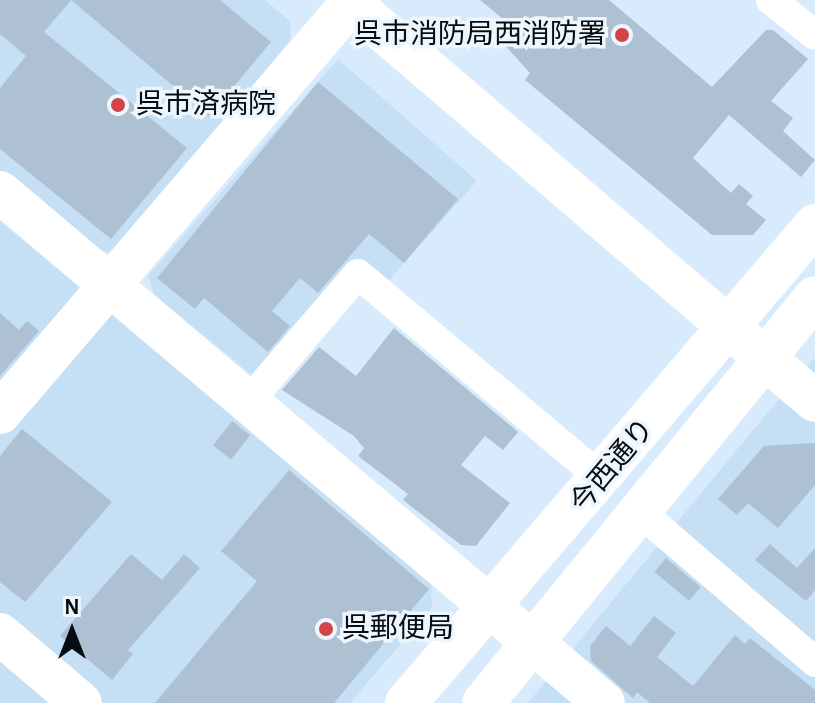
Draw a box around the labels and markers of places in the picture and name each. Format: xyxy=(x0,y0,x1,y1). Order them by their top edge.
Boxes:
place label: 呉市消防局西消防署 xyxy=(354,18,606,52)
marker: 呉市消防局西消防署 xyxy=(613,26,631,44)
place label: 呉市済病院 xyxy=(136,88,276,122)
marker: 呉市済病院 xyxy=(107,94,129,116)
place label: 呉郵便局 xyxy=(342,612,454,646)
marker: 呉郵便局 xyxy=(317,620,335,638)

